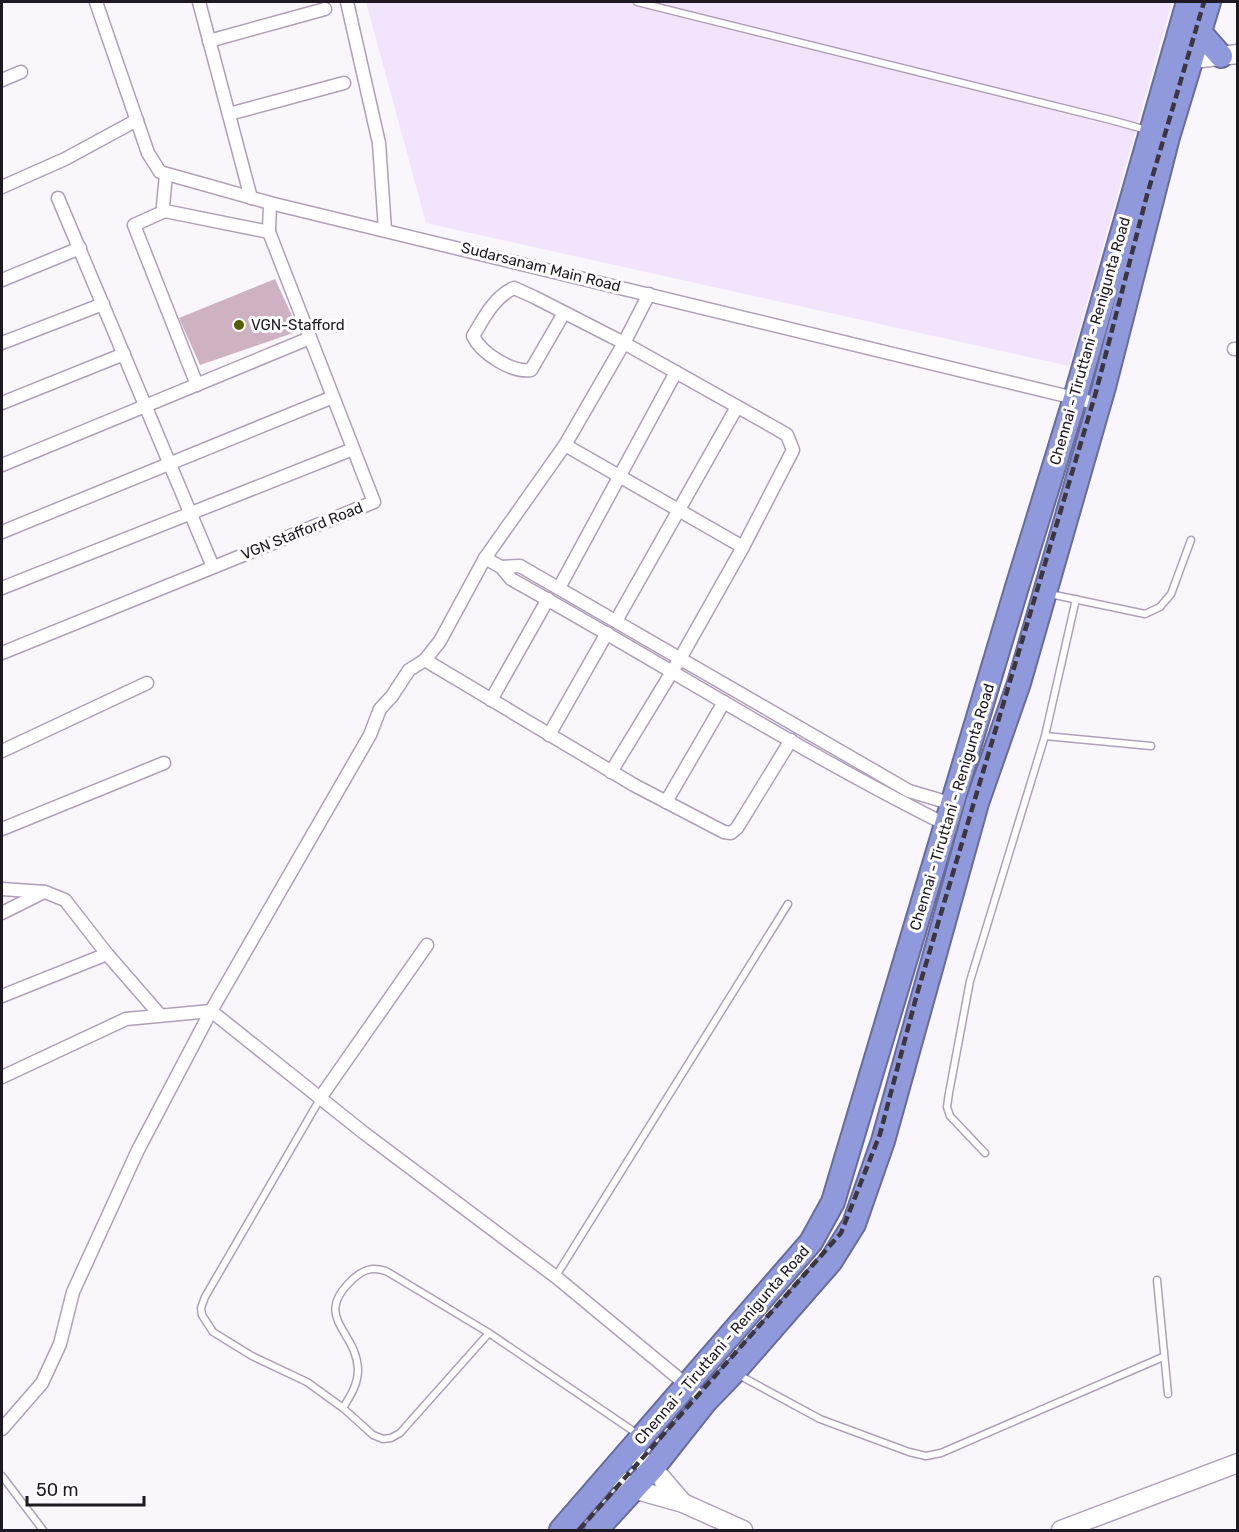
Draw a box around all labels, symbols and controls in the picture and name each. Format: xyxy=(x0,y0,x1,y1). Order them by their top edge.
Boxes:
street label: Chennai - Tiruttani - Renigunta Road xyxy=(1046,215,1134,467)
street label: Sudarsanam Main Road xyxy=(459,238,623,296)
place label: VGN-Stafford xyxy=(251,316,345,334)
marker: VGN-Stafford xyxy=(232,318,246,332)
street label: VGN Stafford Road xyxy=(238,498,366,564)
street label: Chennai - Tiruttani - Renigunta Road xyxy=(906,681,998,933)
street label: Chennai - Tiruttani - Renigunta Road xyxy=(631,1242,813,1448)
scale bar xyxy=(27,1469,144,1507)
text: 50 m xyxy=(36,1479,79,1501)

